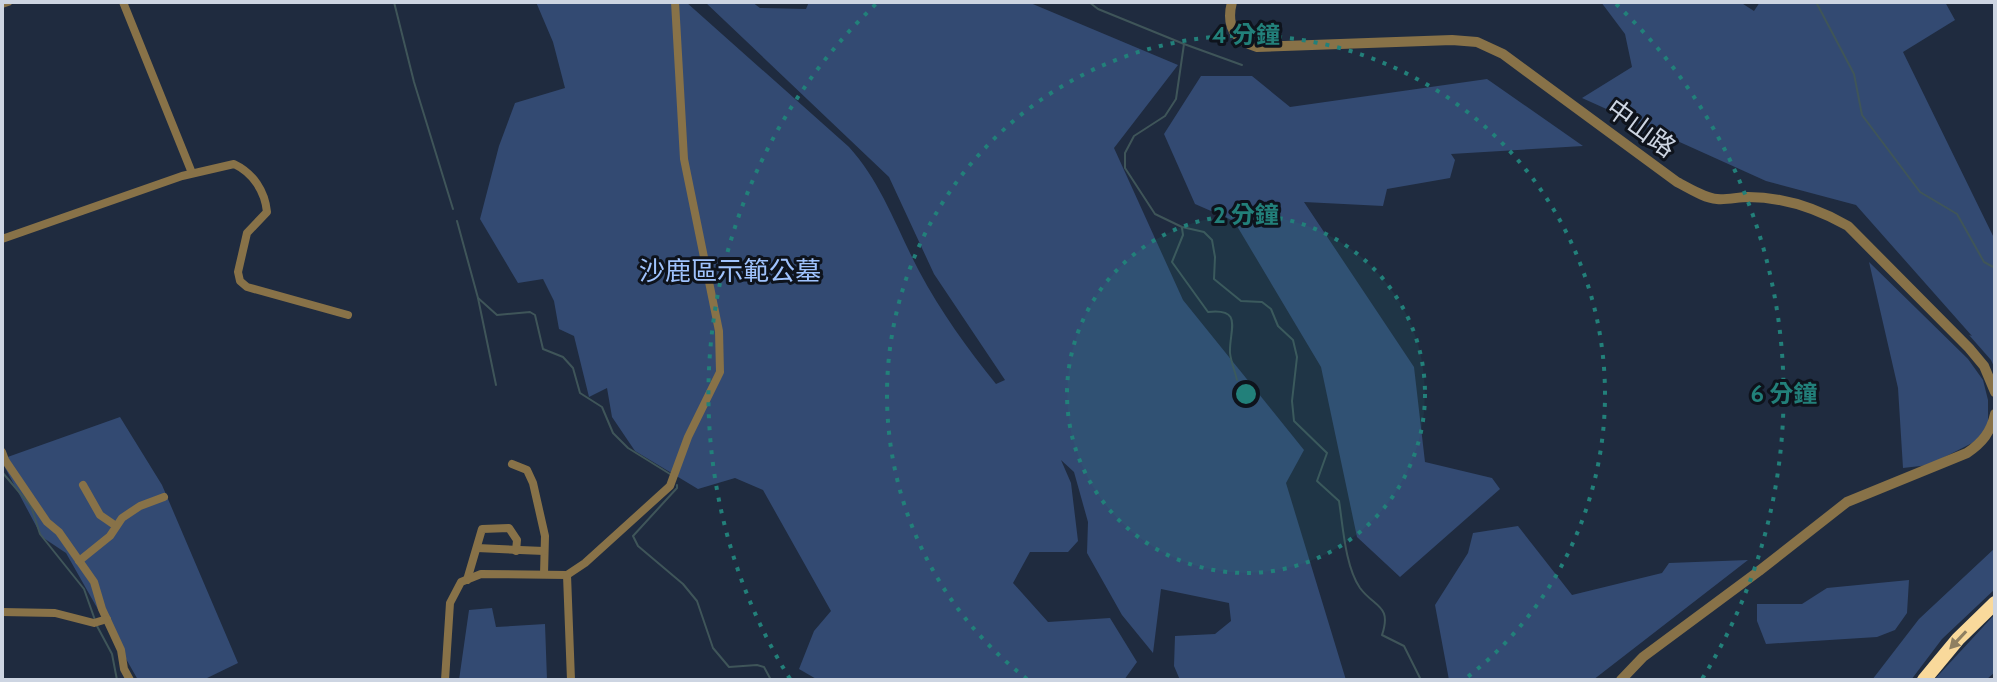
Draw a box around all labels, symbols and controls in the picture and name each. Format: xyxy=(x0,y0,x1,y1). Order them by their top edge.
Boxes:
text: 4 分鐘 xyxy=(1212,20,1280,49)
street label: 中山路 xyxy=(1600,92,1682,164)
text: 2 分鐘 xyxy=(1213,200,1279,229)
park label: 沙鹿區示範公墓 xyxy=(639,255,821,287)
text: 6 分鐘 xyxy=(1751,379,1817,408)
centre of rings xyxy=(1232,380,1260,408)
one-way arrow xyxy=(1950,631,1968,650)

